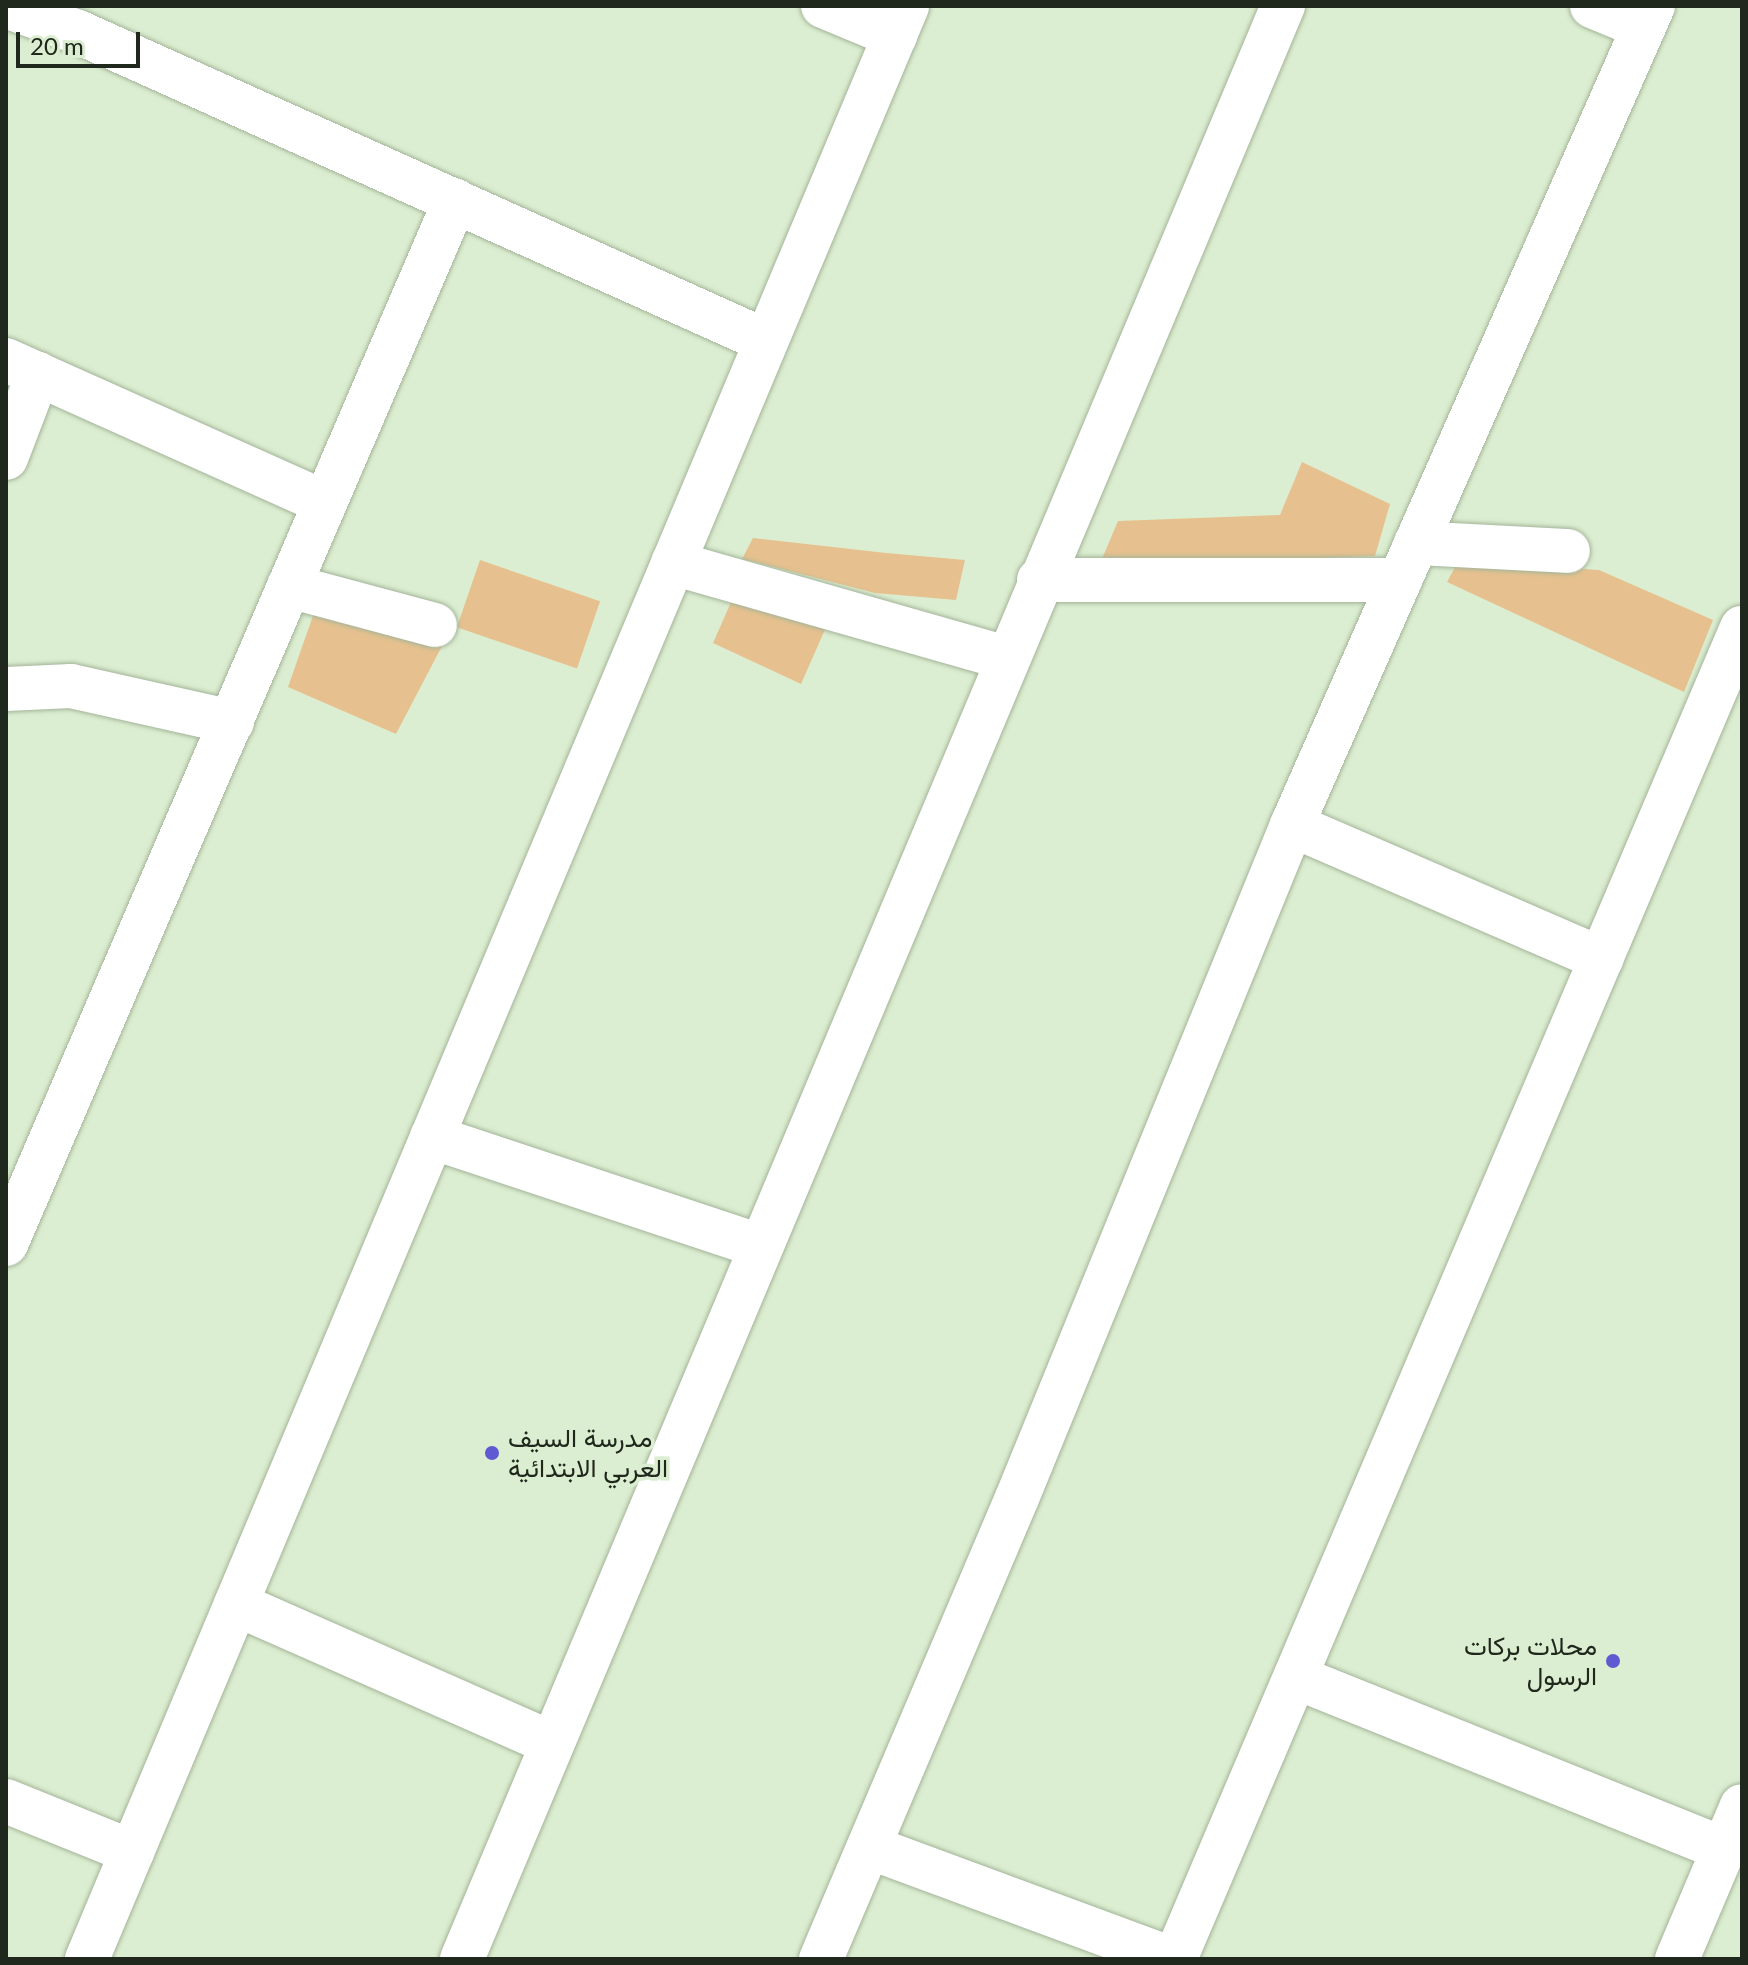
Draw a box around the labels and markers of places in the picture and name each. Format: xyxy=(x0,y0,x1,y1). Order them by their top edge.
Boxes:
place label: مدرسة السيف العربي الابتدائية xyxy=(508,1422,668,1484)
marker: مدرسة السيف العربي الابتدائية xyxy=(483,1444,501,1462)
place label: محلات بركات الرسول xyxy=(1464,1630,1597,1692)
marker: محلات بركات الرسول xyxy=(1604,1652,1622,1670)

